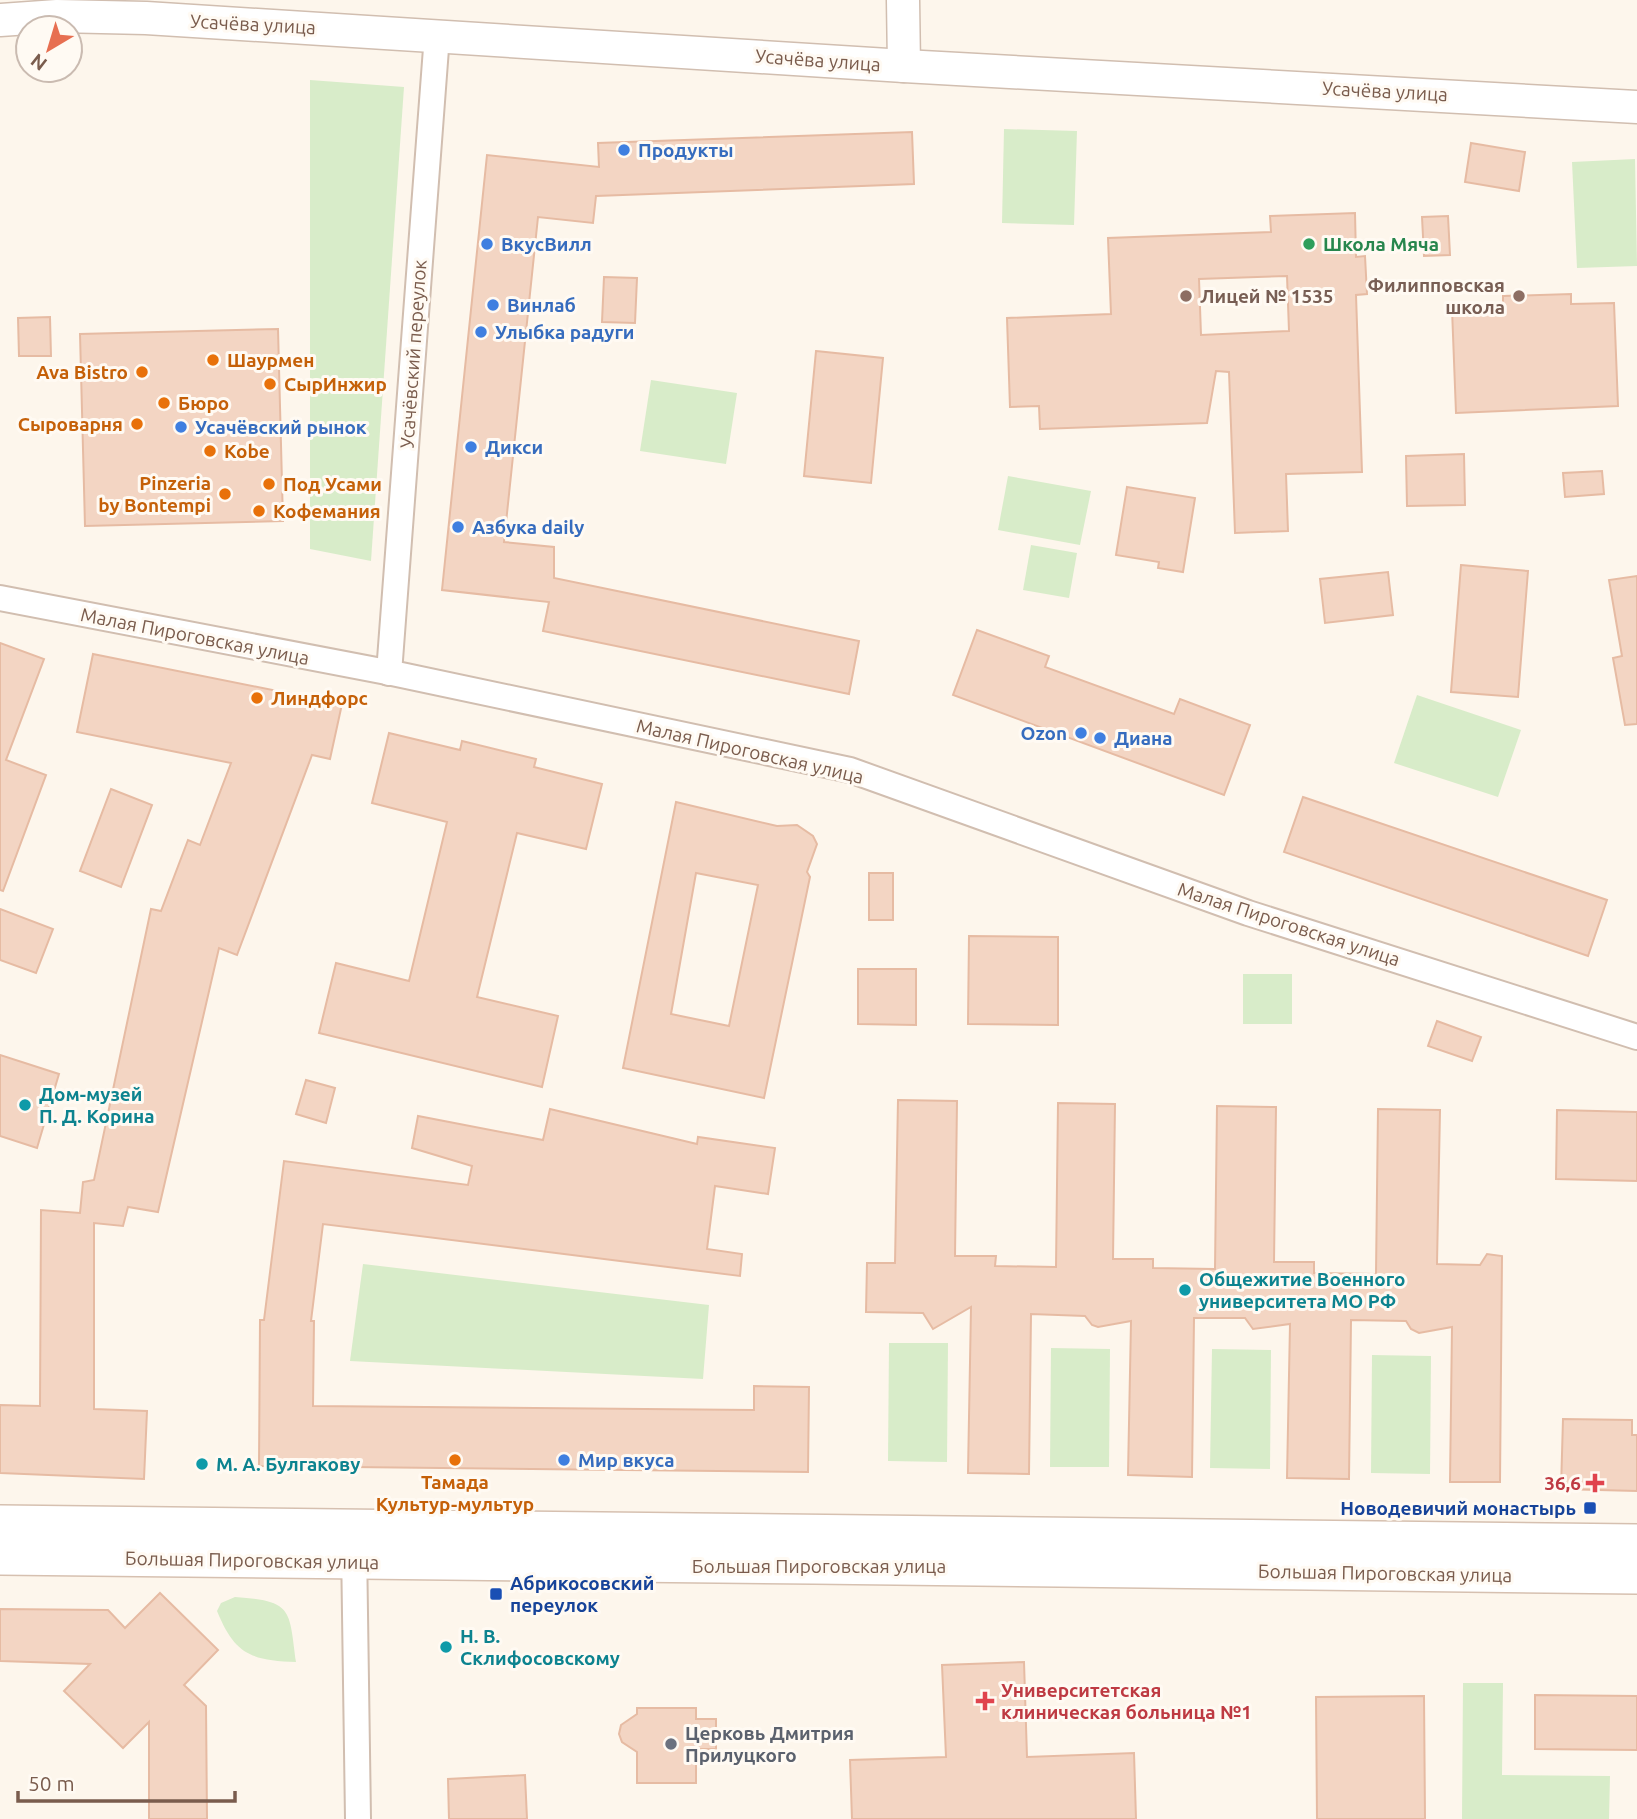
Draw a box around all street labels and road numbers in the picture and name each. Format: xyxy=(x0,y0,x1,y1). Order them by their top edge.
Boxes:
street label: Усачёва улица xyxy=(190,10,316,38)
street label: Усачёва улица xyxy=(754,45,882,75)
street label: Усачёва улица xyxy=(1322,77,1448,105)
street label: Усачёвский переулок xyxy=(395,259,431,449)
street label: Малая Пироговская улица xyxy=(79,603,311,669)
street label: Малая Пироговская улица xyxy=(634,714,866,788)
street label: Малая Пироговская улица xyxy=(1175,878,1403,970)
street label: Большая Пироговская улица xyxy=(125,1547,379,1573)
street label: Большая Пироговская улица xyxy=(692,1555,946,1577)
street label: Большая Пироговская улица xyxy=(1258,1560,1512,1586)

